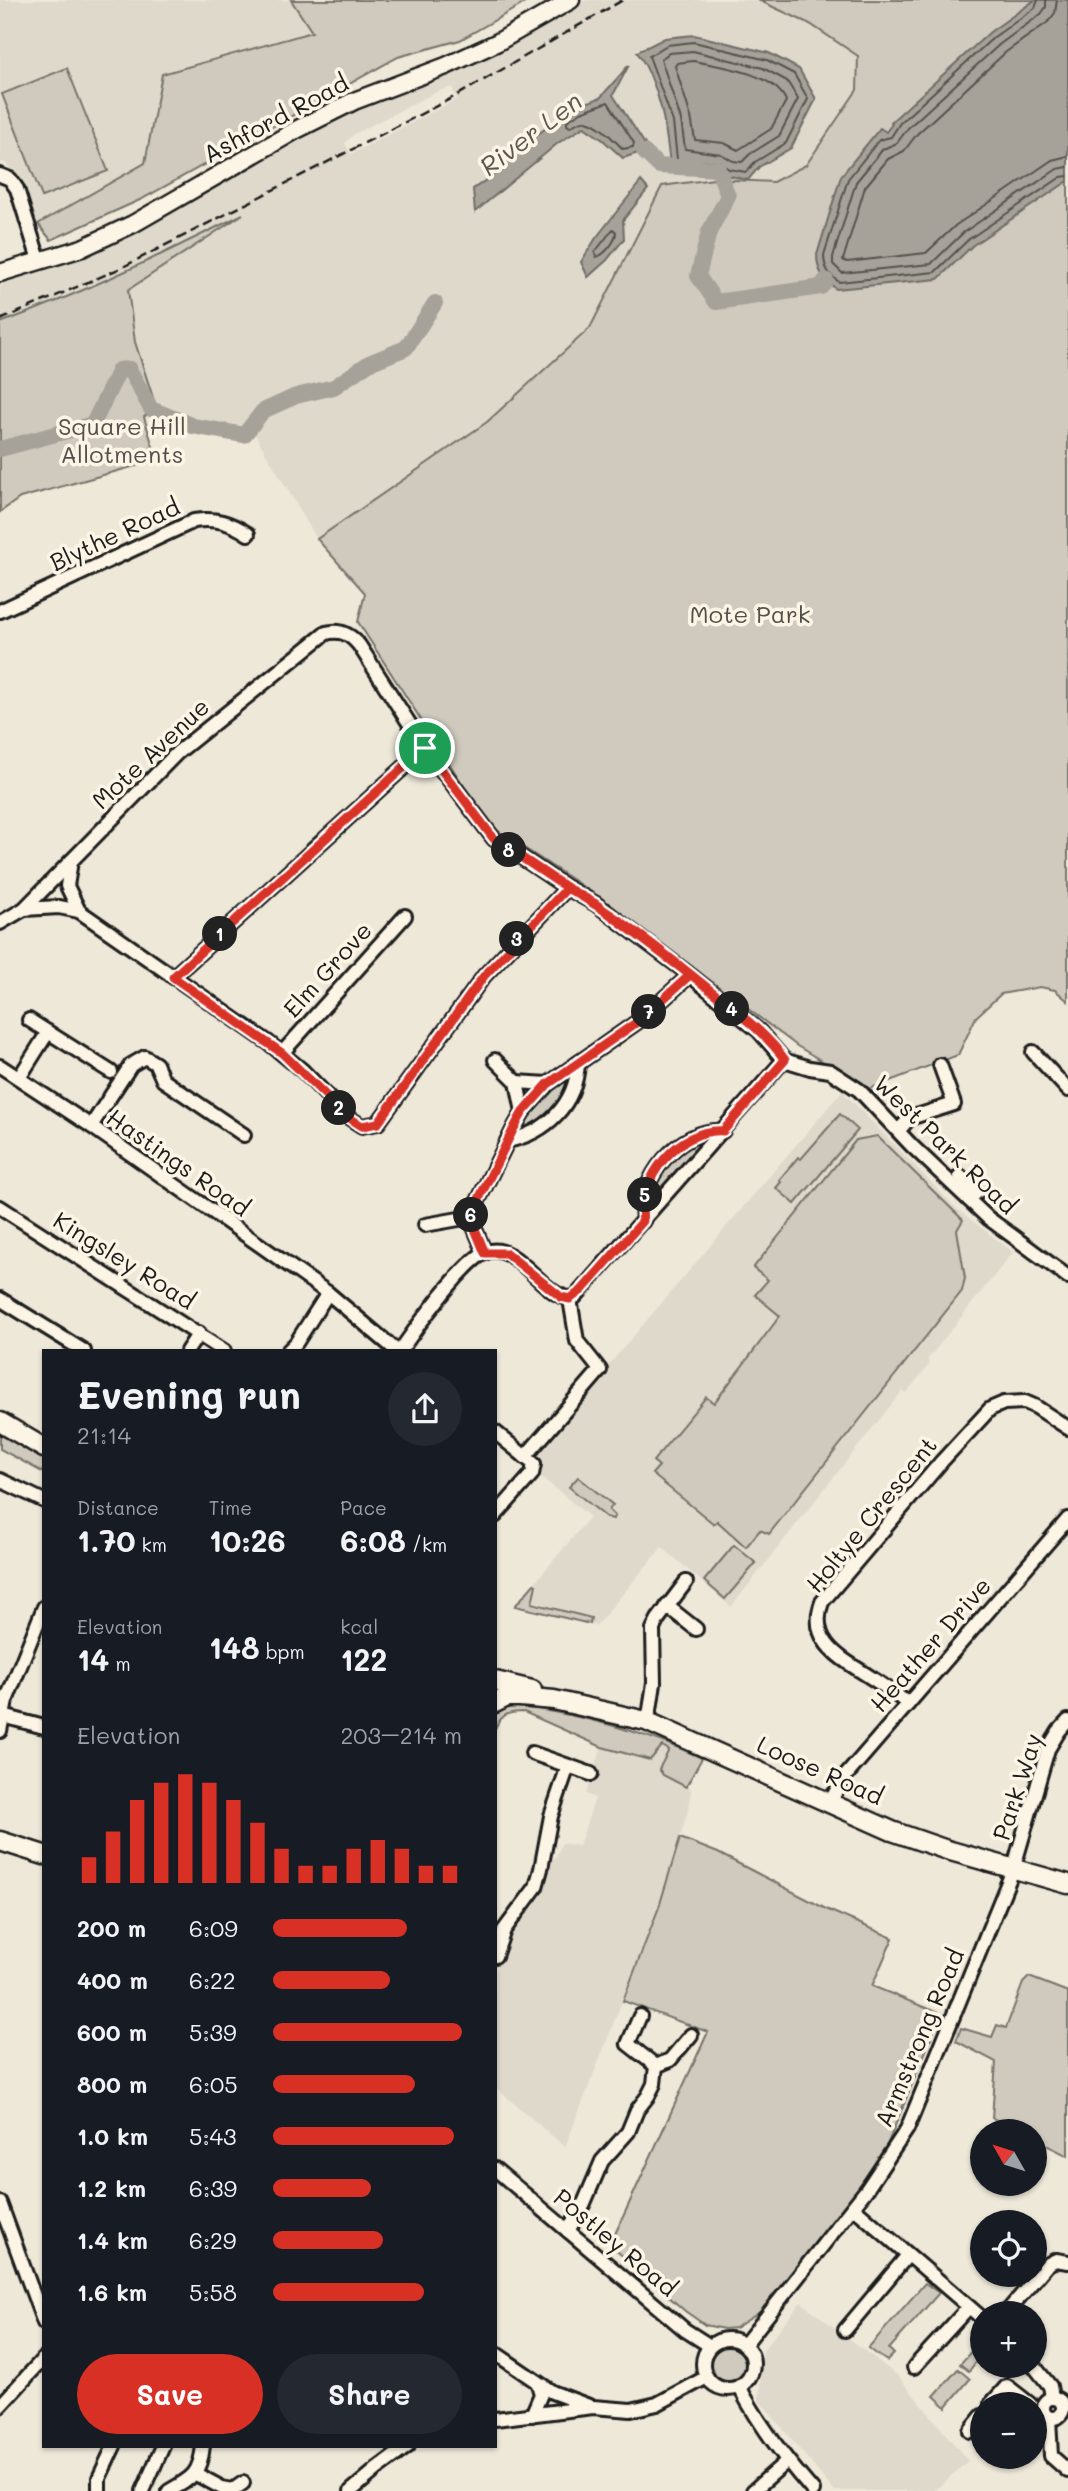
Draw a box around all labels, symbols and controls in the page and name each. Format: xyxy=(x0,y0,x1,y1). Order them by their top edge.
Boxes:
street label: Ashford Road xyxy=(197,66,353,169)
water label: River Len xyxy=(472,84,589,183)
park label: Square Hill Allotments xyxy=(58,410,186,469)
street label: Blythe Road xyxy=(44,490,184,577)
park label: Mote Park xyxy=(690,598,810,629)
street label: Mote Avenue xyxy=(85,691,215,815)
pin xyxy=(395,718,455,778)
icon: arrive xyxy=(406,729,444,767)
pin: 8 xyxy=(491,832,526,868)
text: 8 xyxy=(503,837,514,862)
street label: Elm Grove xyxy=(276,915,378,1023)
pin: 1 xyxy=(202,916,238,951)
text: 1 xyxy=(215,921,224,946)
pin: 3 xyxy=(500,922,534,956)
text: 3 xyxy=(511,926,522,951)
pin: 4 xyxy=(714,992,750,1026)
pin: 7 xyxy=(632,995,666,1030)
text: 4 xyxy=(725,996,738,1021)
text: 7 xyxy=(643,999,654,1024)
street label: West Park Road xyxy=(868,1068,1024,1220)
pin: 2 xyxy=(322,1090,356,1126)
text: 2 xyxy=(333,1095,344,1120)
street label: Hastings Road xyxy=(101,1101,257,1223)
pin: 5 xyxy=(628,1178,662,1212)
text: 5 xyxy=(639,1182,650,1207)
pin: 6 xyxy=(454,1198,489,1232)
text: 6 xyxy=(465,1202,476,1227)
street label: Kingsley Road xyxy=(48,1204,202,1316)
text: Evening run xyxy=(77,1369,301,1419)
button: share xyxy=(388,1372,462,1446)
text: 21:14 xyxy=(77,1420,131,1450)
street label: Holtye Crescent xyxy=(799,1430,943,1598)
text: Distance xyxy=(77,1495,159,1520)
text: Time xyxy=(209,1495,252,1520)
text: Pace xyxy=(340,1495,387,1520)
text: 1.70 xyxy=(77,1520,136,1560)
text: 10:26 xyxy=(209,1520,286,1560)
text: 6:08 xyxy=(340,1520,406,1560)
text: km xyxy=(136,1532,167,1557)
text: /km xyxy=(406,1532,447,1557)
street label: Heather Drive xyxy=(863,1570,997,1718)
text: Elevation xyxy=(77,1614,162,1639)
text: kcal xyxy=(340,1614,378,1639)
text: 148 xyxy=(209,1627,260,1667)
text: 14 xyxy=(77,1639,109,1679)
text: bpm xyxy=(260,1639,305,1664)
text: 122 xyxy=(340,1639,387,1679)
text: m xyxy=(109,1651,131,1676)
text: Elevation xyxy=(77,1720,180,1750)
text: 203–214 m xyxy=(340,1720,462,1750)
street label: Loose Road xyxy=(753,1728,889,1811)
street label: Park Way xyxy=(985,1729,1048,1844)
text: 200 m xyxy=(77,1913,146,1943)
text: 6:09 xyxy=(189,1913,238,1943)
street label: Armstrong Road xyxy=(867,1943,970,2131)
text: 400 m xyxy=(77,1965,148,1995)
text: 6:22 xyxy=(189,1965,236,1995)
text: 600 m xyxy=(77,2017,147,2047)
text: 5:39 xyxy=(189,2017,237,2047)
text: 800 m xyxy=(77,2069,147,2099)
text: 6:05 xyxy=(189,2069,238,2099)
north arrow xyxy=(970,2119,1046,2196)
map controls xyxy=(970,2119,1047,2469)
text: 1.0 km xyxy=(77,2121,148,2151)
text: 5:43 xyxy=(189,2121,237,2151)
text: 1.2 km xyxy=(77,2173,146,2203)
text: 6:39 xyxy=(189,2173,237,2203)
street label: Postley Road xyxy=(548,2181,684,2303)
button: locate xyxy=(970,2210,1047,2287)
text: 1.4 km xyxy=(77,2225,148,2255)
text: 6:29 xyxy=(189,2225,236,2255)
text: 1.6 km xyxy=(77,2277,147,2307)
text: 5:58 xyxy=(189,2277,237,2307)
button: + xyxy=(970,2301,1047,2378)
button: Save xyxy=(77,2354,263,2434)
button: Share xyxy=(277,2354,462,2434)
button: − xyxy=(970,2392,1047,2469)

